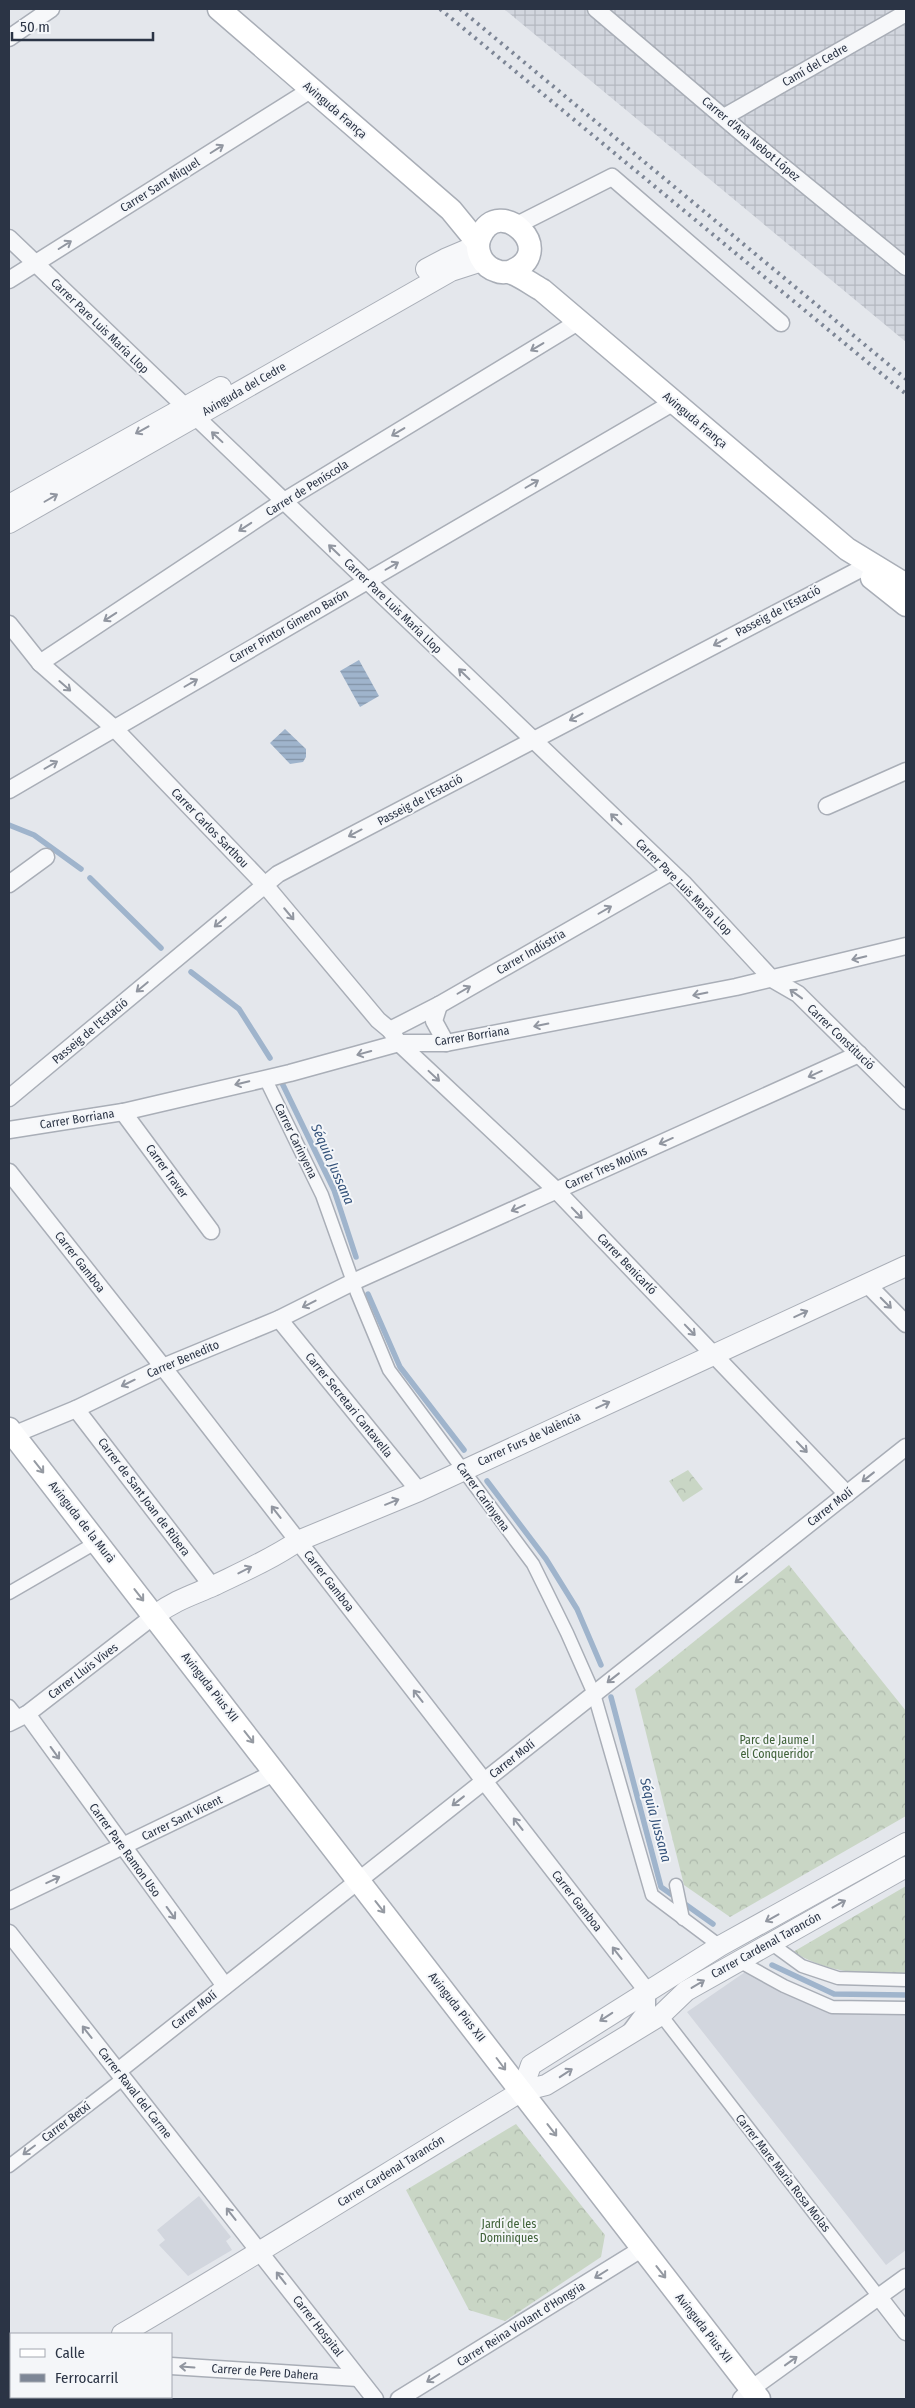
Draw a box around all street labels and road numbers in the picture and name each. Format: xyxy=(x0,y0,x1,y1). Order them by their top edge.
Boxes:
street label: Camí del Cedre xyxy=(780,41,850,89)
street label: Avinguda França xyxy=(300,79,370,141)
street label: Carrer d'Ana Nebot López xyxy=(699,94,803,184)
street label: Carrer Sant Miquel xyxy=(118,155,202,215)
street label: Carrer Pare Luis María Llop xyxy=(48,276,152,376)
street label: Avinguda del Cedre xyxy=(200,359,288,419)
street label: Avinguda França xyxy=(660,389,730,451)
street label: Carrer de Peníscola xyxy=(263,457,351,519)
street label: Carrer Pare Luis María Llop xyxy=(341,556,445,656)
street label: Passeig de l'Estació xyxy=(733,583,823,639)
street label: Carrer Pintor Gimeno Barón xyxy=(227,586,351,666)
street label: Passeig de l'Estació xyxy=(375,772,465,828)
street label: Carrer Carlos Sarthou xyxy=(168,785,252,871)
street label: Carrer Pare Luis María Llop xyxy=(633,836,735,938)
street label: Carrer Indústria xyxy=(494,927,568,977)
street label: Passeig de l'Estació xyxy=(49,995,131,1067)
street label: Carrer Constitució xyxy=(804,1001,878,1073)
street label: Carrer Borriana xyxy=(434,1023,510,1049)
street label: Carrer Carinyena xyxy=(272,1101,320,1181)
street label: Carrer Borriana xyxy=(39,1106,115,1132)
street label: Carrer Traver xyxy=(143,1141,192,1201)
street label: Carrer Tres Molins xyxy=(563,1144,649,1192)
street label: Carrer Gamboa xyxy=(52,1229,108,1295)
street label: Carrer Benicarló xyxy=(594,1231,660,1297)
street label: Carrer Benedito xyxy=(145,1337,221,1381)
street label: Carrer Secretari Cantavella xyxy=(303,1350,396,1460)
street label: Carrer Furs de València xyxy=(475,1409,583,1469)
street label: Carrer de Sant Joan de Ribera xyxy=(95,1435,193,1559)
street label: Carrer Carinyena xyxy=(453,1460,513,1534)
street label: Avinguda de la Murà xyxy=(46,1479,118,1566)
street label: Carrer Molí xyxy=(804,1485,856,1529)
street label: Carrer Gamboa xyxy=(301,1548,357,1614)
street label: Carrer Lluís Vives xyxy=(45,1640,121,1702)
street label: Avinguda Pius XII xyxy=(179,1650,241,1724)
street label: Carrer Molí xyxy=(486,1737,538,1781)
street label: Carrer Sant Vicent xyxy=(139,1792,225,1844)
street label: Carrer Pare Ramon Uso xyxy=(86,1800,164,1900)
street label: Carrer Gamboa xyxy=(549,1868,605,1934)
street label: Carrer Cardenal Tarancón xyxy=(709,1909,823,1981)
street label: Avinguda Pius XII xyxy=(426,1970,488,2044)
street label: Carrer Molí xyxy=(168,1988,220,2032)
street label: Carrer Raval del Carme xyxy=(95,2045,175,2141)
street label: Carrer Betxí xyxy=(39,2099,93,2145)
street label: Carrer Mare Maria Rosa Molas xyxy=(733,2111,833,2235)
street label: Carrer Cardenal Tarancón xyxy=(335,2132,447,2210)
street label: Carrer Reina Violant d'Hongria xyxy=(454,2279,588,2369)
street label: Avinguda Pius XII xyxy=(673,2291,735,2365)
street label: Carrer Hospital xyxy=(290,2293,346,2359)
street label: Carrer de Pere Dahera xyxy=(211,2361,319,2383)

